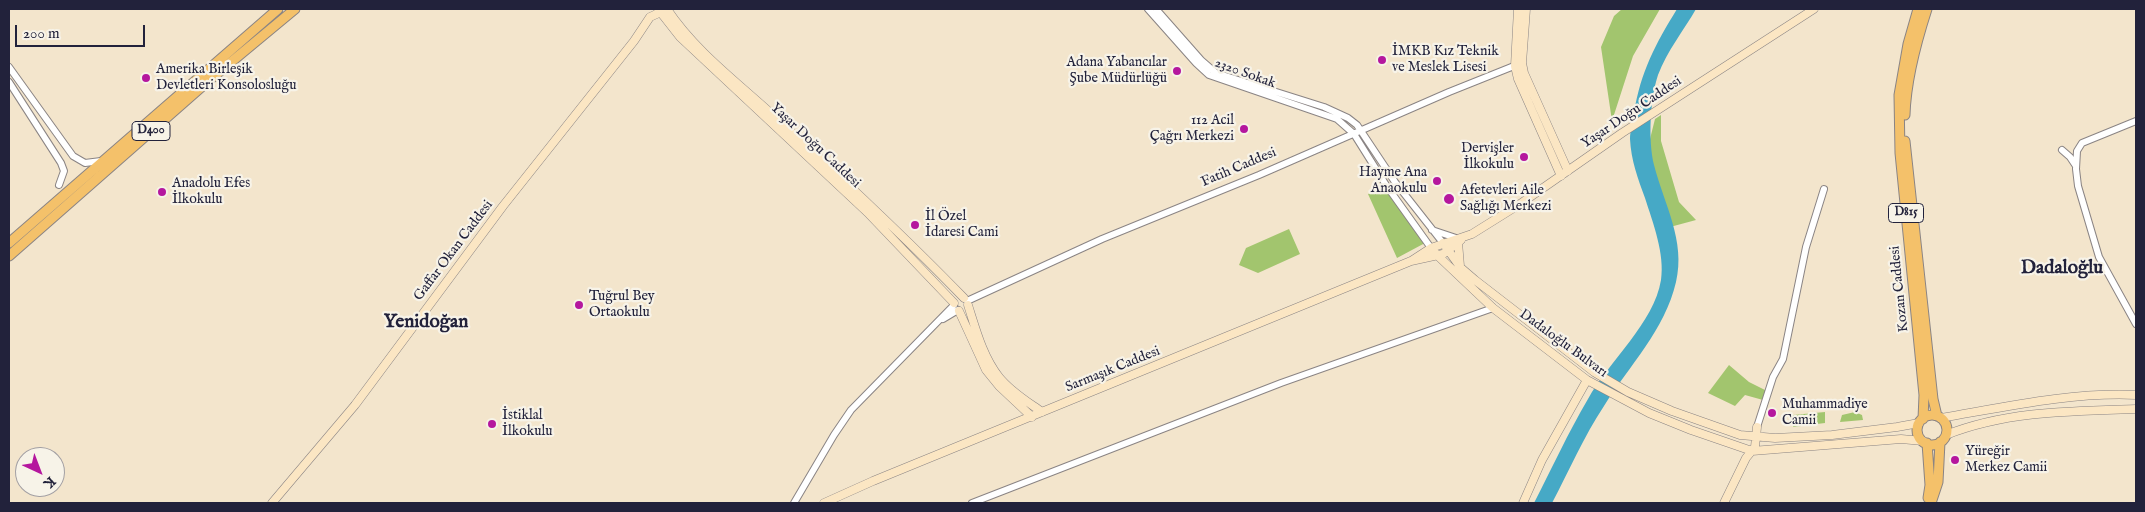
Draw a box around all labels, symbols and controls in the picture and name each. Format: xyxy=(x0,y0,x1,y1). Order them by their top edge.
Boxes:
scale bar xyxy=(18,15,148,47)
text: 200 m xyxy=(23,24,60,43)
place label: İMKB Kız Teknik ve Meslek Lisesi xyxy=(1392,44,1499,76)
marker: İMKB Kız Teknik ve Meslek Lisesi xyxy=(1376,54,1388,66)
place label: Adana Yabancılar Şube Müdürlüğü xyxy=(1067,55,1167,88)
street label: 2320 Sokak xyxy=(1212,55,1278,93)
place label: Amerika Birleşik Devletleri Konsolosluğu xyxy=(156,62,296,94)
marker: Adana Yabancılar Şube Müdürlüğü xyxy=(1171,65,1183,77)
marker: Amerika Birleşik Devletleri Konsolosluğu xyxy=(140,72,152,84)
street label: Yaşar Doğu Caddesi xyxy=(1579,73,1685,153)
street label: Yaşar Doğu Caddesi xyxy=(766,100,864,192)
place label: 112 Acil Çağrı Merkezi xyxy=(1150,113,1234,146)
road number: D400 xyxy=(132,122,170,140)
marker: 112 Acil Çağrı Merkezi xyxy=(1238,123,1250,135)
place label: Dervişler İlkokulu xyxy=(1461,141,1514,174)
street label: Fatih Caddesi xyxy=(1199,145,1279,191)
marker: Dervişler İlkokulu xyxy=(1518,151,1530,163)
place label: Hayme Ana Anaokulu xyxy=(1359,165,1427,198)
marker: Hayme Ana Anaokulu xyxy=(1431,175,1443,187)
place label: Anadolu Efes İlkokulu xyxy=(172,176,250,208)
place label: Afetevleri Aile Sağlığı Merkezi xyxy=(1460,183,1551,216)
marker: Anadolu Efes İlkokulu xyxy=(156,186,168,198)
marker: Afetevleri Aile Sağlığı Merkezi xyxy=(1442,192,1456,206)
street label: Gaffar Okan Caddesi xyxy=(411,197,497,305)
road number: D815 xyxy=(1888,204,1924,222)
place label: İl Özel İdaresi Cami xyxy=(925,209,998,242)
marker: İl Özel İdaresi Cami xyxy=(909,219,921,231)
street label: Kozan Caddesi xyxy=(1887,245,1913,333)
district label: Dadaloğlu xyxy=(2021,258,2103,280)
place label: Tuğrul Bey Ortaokulu xyxy=(589,289,655,322)
marker: Tuğrul Bey Ortaokulu xyxy=(573,299,585,311)
street label: Dadaloğlu Bulvarı xyxy=(1516,306,1610,382)
district label: Yenidoğan xyxy=(384,312,468,334)
street label: Sarmaşık Caddesi xyxy=(1063,343,1163,397)
place label: Muhammadiye Camii xyxy=(1782,397,1868,430)
marker: Muhammadiye Camii xyxy=(1766,407,1778,419)
place label: İstiklal İlkokulu xyxy=(502,408,552,441)
marker: İstiklal İlkokulu xyxy=(486,418,498,430)
place label: Yüreğir Merkez Camii xyxy=(1965,444,2047,477)
north arrow xyxy=(15,447,65,497)
marker: Yüreğir Merkez Camii xyxy=(1949,454,1961,466)
text: K xyxy=(40,472,59,492)

